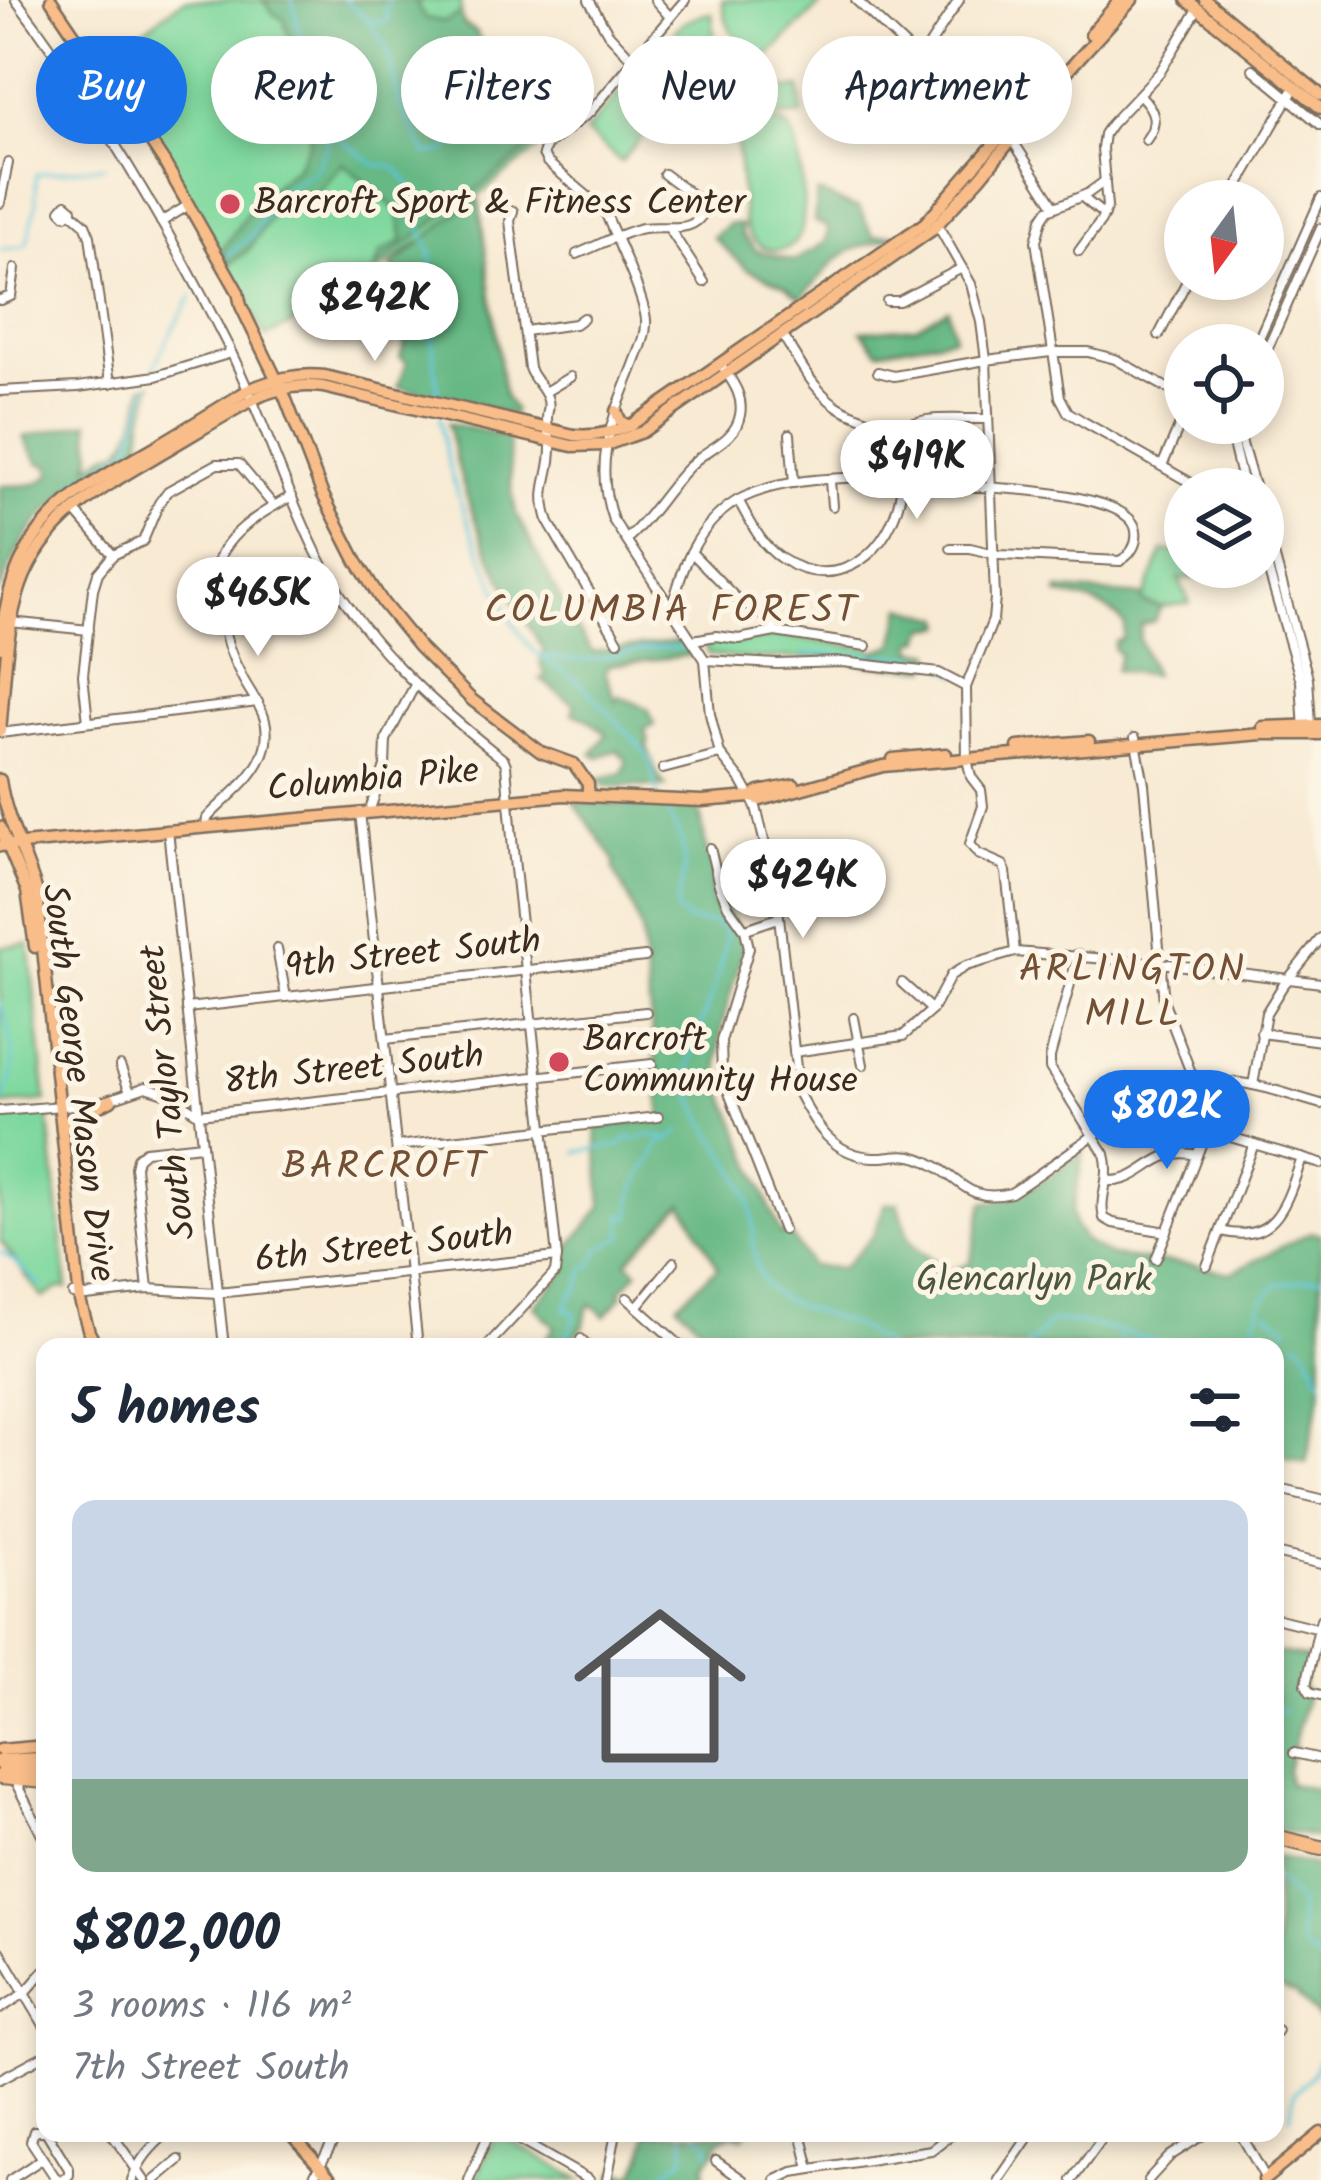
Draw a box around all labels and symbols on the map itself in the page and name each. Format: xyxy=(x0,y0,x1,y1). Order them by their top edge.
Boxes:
place label: Barcroft Sport & Fitness Center xyxy=(254,176,747,233)
north arrow xyxy=(1164,180,1284,300)
marker: Barcroft Sport & Fitness Center xyxy=(217,191,243,217)
pin: $242K xyxy=(291,262,459,364)
pin: $419K xyxy=(833,420,1001,522)
pin: $465K xyxy=(174,557,342,659)
district label: COLUMBIA FOREST xyxy=(484,581,860,643)
street label: Columbia Pike xyxy=(265,743,481,819)
pin: $424K xyxy=(719,839,887,941)
street label: South George Mason Drive xyxy=(24,881,130,1285)
street label: 9th Street South xyxy=(282,913,544,997)
district label: ARLINGTON MILL xyxy=(1019,940,1247,1047)
street label: South Taylor Street xyxy=(125,941,213,1242)
place label: Barcroft Community House xyxy=(583,1013,858,1111)
street label: 8th Street South xyxy=(221,1028,487,1112)
marker: Barcroft Community House xyxy=(546,1049,572,1075)
pin: $802K xyxy=(1083,1070,1251,1172)
district label: BARCROFT xyxy=(282,1137,488,1199)
street label: 6th Street South xyxy=(252,1206,516,1290)
park label: Glencarlyn Park xyxy=(916,1253,1153,1310)

